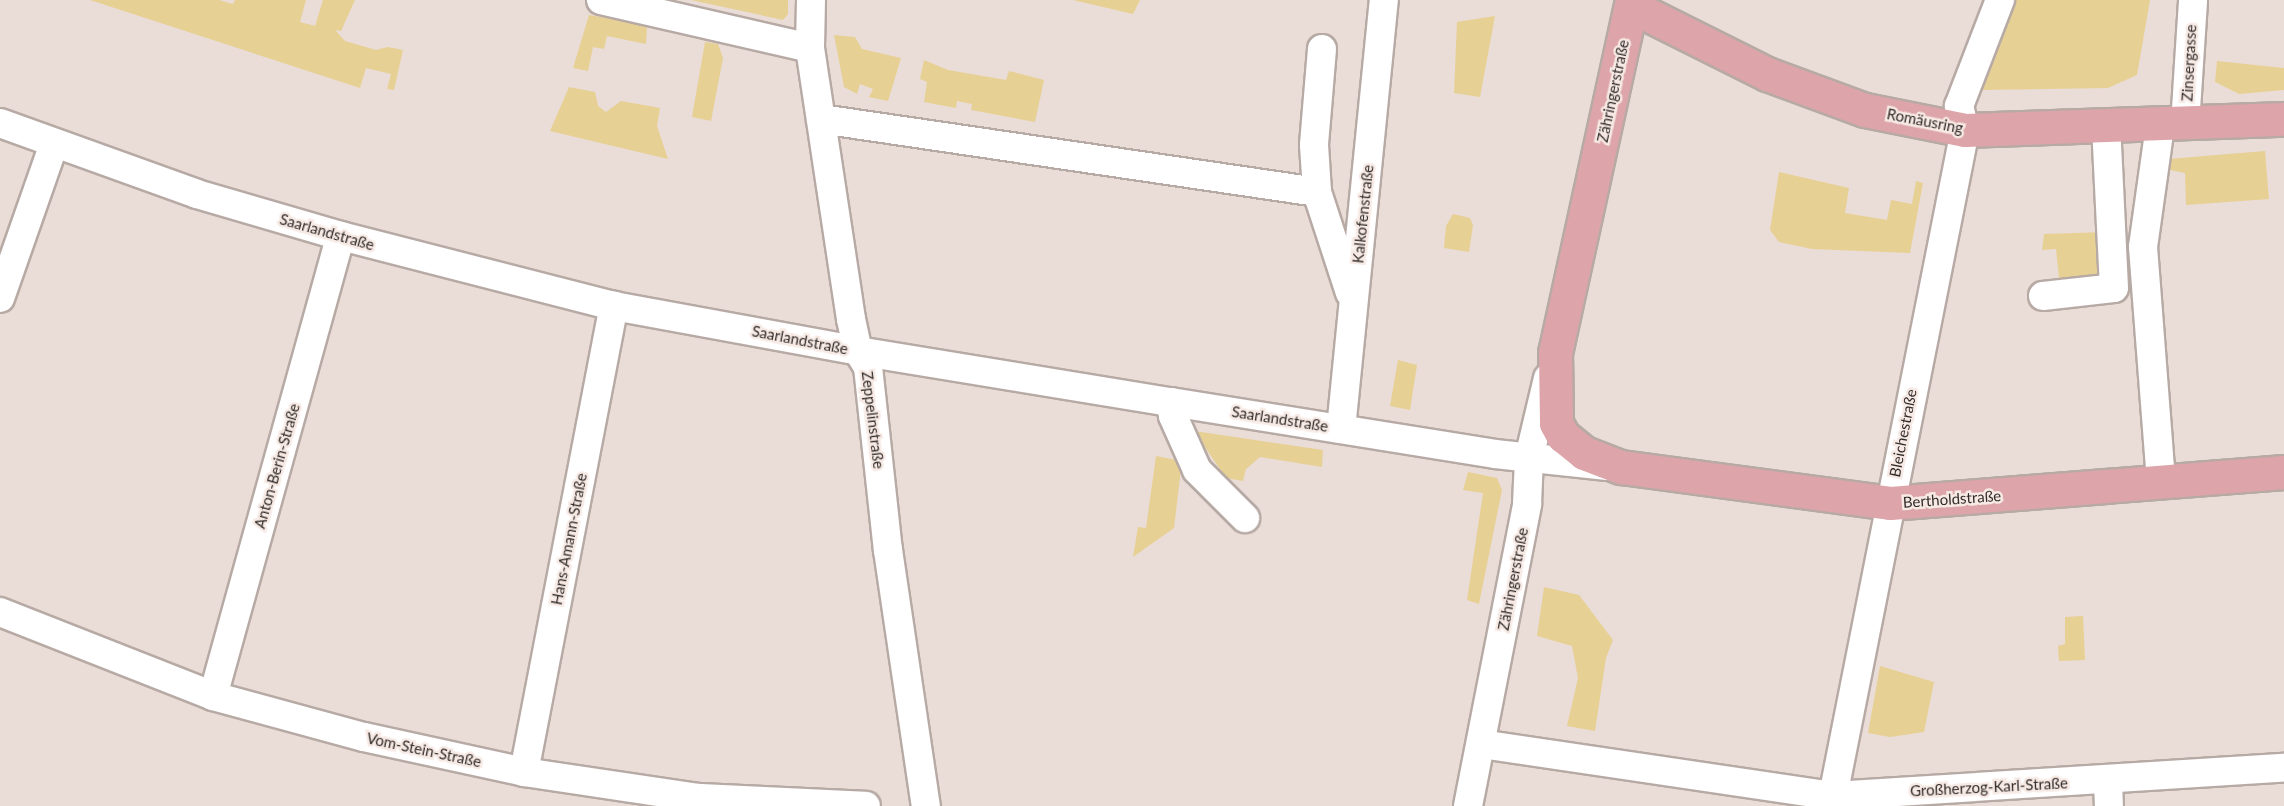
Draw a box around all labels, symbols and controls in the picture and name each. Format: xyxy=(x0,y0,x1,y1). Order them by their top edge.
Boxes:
street label: Zinsergasse xyxy=(2178,24,2200,102)
street label: Zähringerstraße xyxy=(1593,38,1633,144)
street label: Romäusring xyxy=(1885,105,1965,137)
street label: Kalkofenstraße xyxy=(1349,164,1377,264)
street label: Saarlandstraße xyxy=(278,210,376,254)
street label: Saarlandstraße xyxy=(750,322,850,358)
street label: Zeppelinstraße xyxy=(858,370,888,470)
street label: Bleichestraße xyxy=(1886,387,1920,479)
street label: Anton-Berin-Straße xyxy=(251,401,303,531)
street label: Saarlandstraße xyxy=(1230,402,1330,436)
street label: Hans-Amann-Straße xyxy=(547,472,591,606)
street label: Bertholdstraße xyxy=(1902,487,2002,511)
street label: Zähringerstraße xyxy=(1494,526,1532,632)
street label: Vom-Stein-Straße xyxy=(365,729,483,771)
street label: Großherzog-Karl-Straße xyxy=(1910,774,2068,800)

